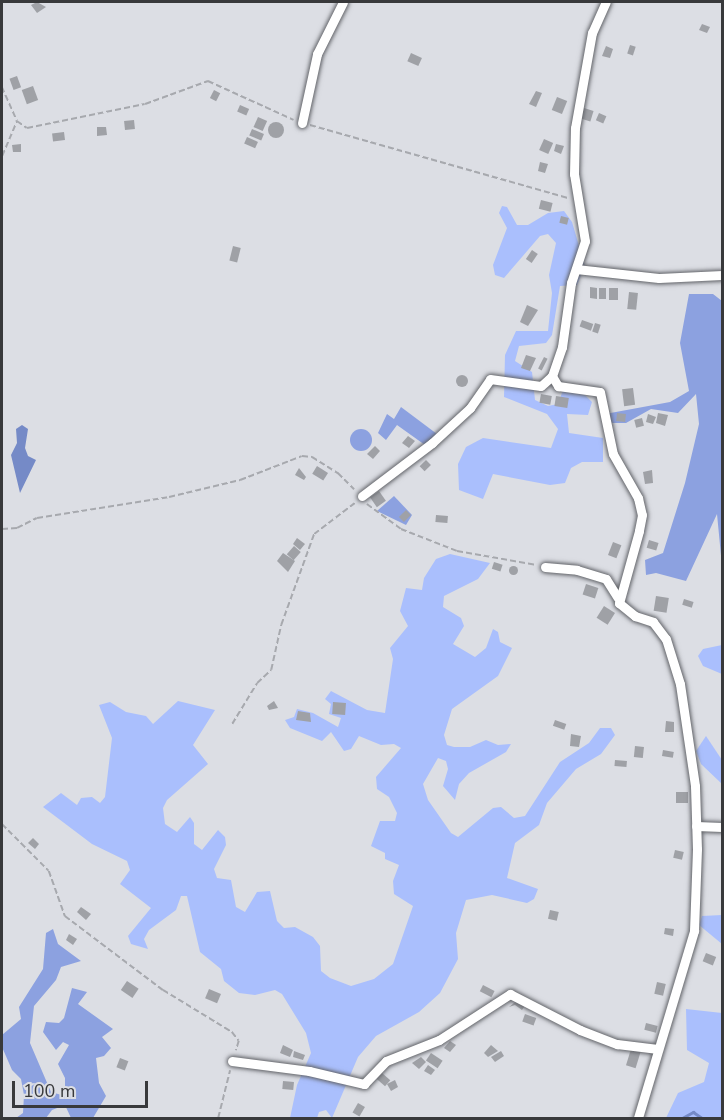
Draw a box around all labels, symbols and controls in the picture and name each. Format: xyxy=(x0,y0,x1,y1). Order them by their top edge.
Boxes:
scale bar xyxy=(15,1069,152,1107)
text: 100 m xyxy=(23,1079,75,1103)

